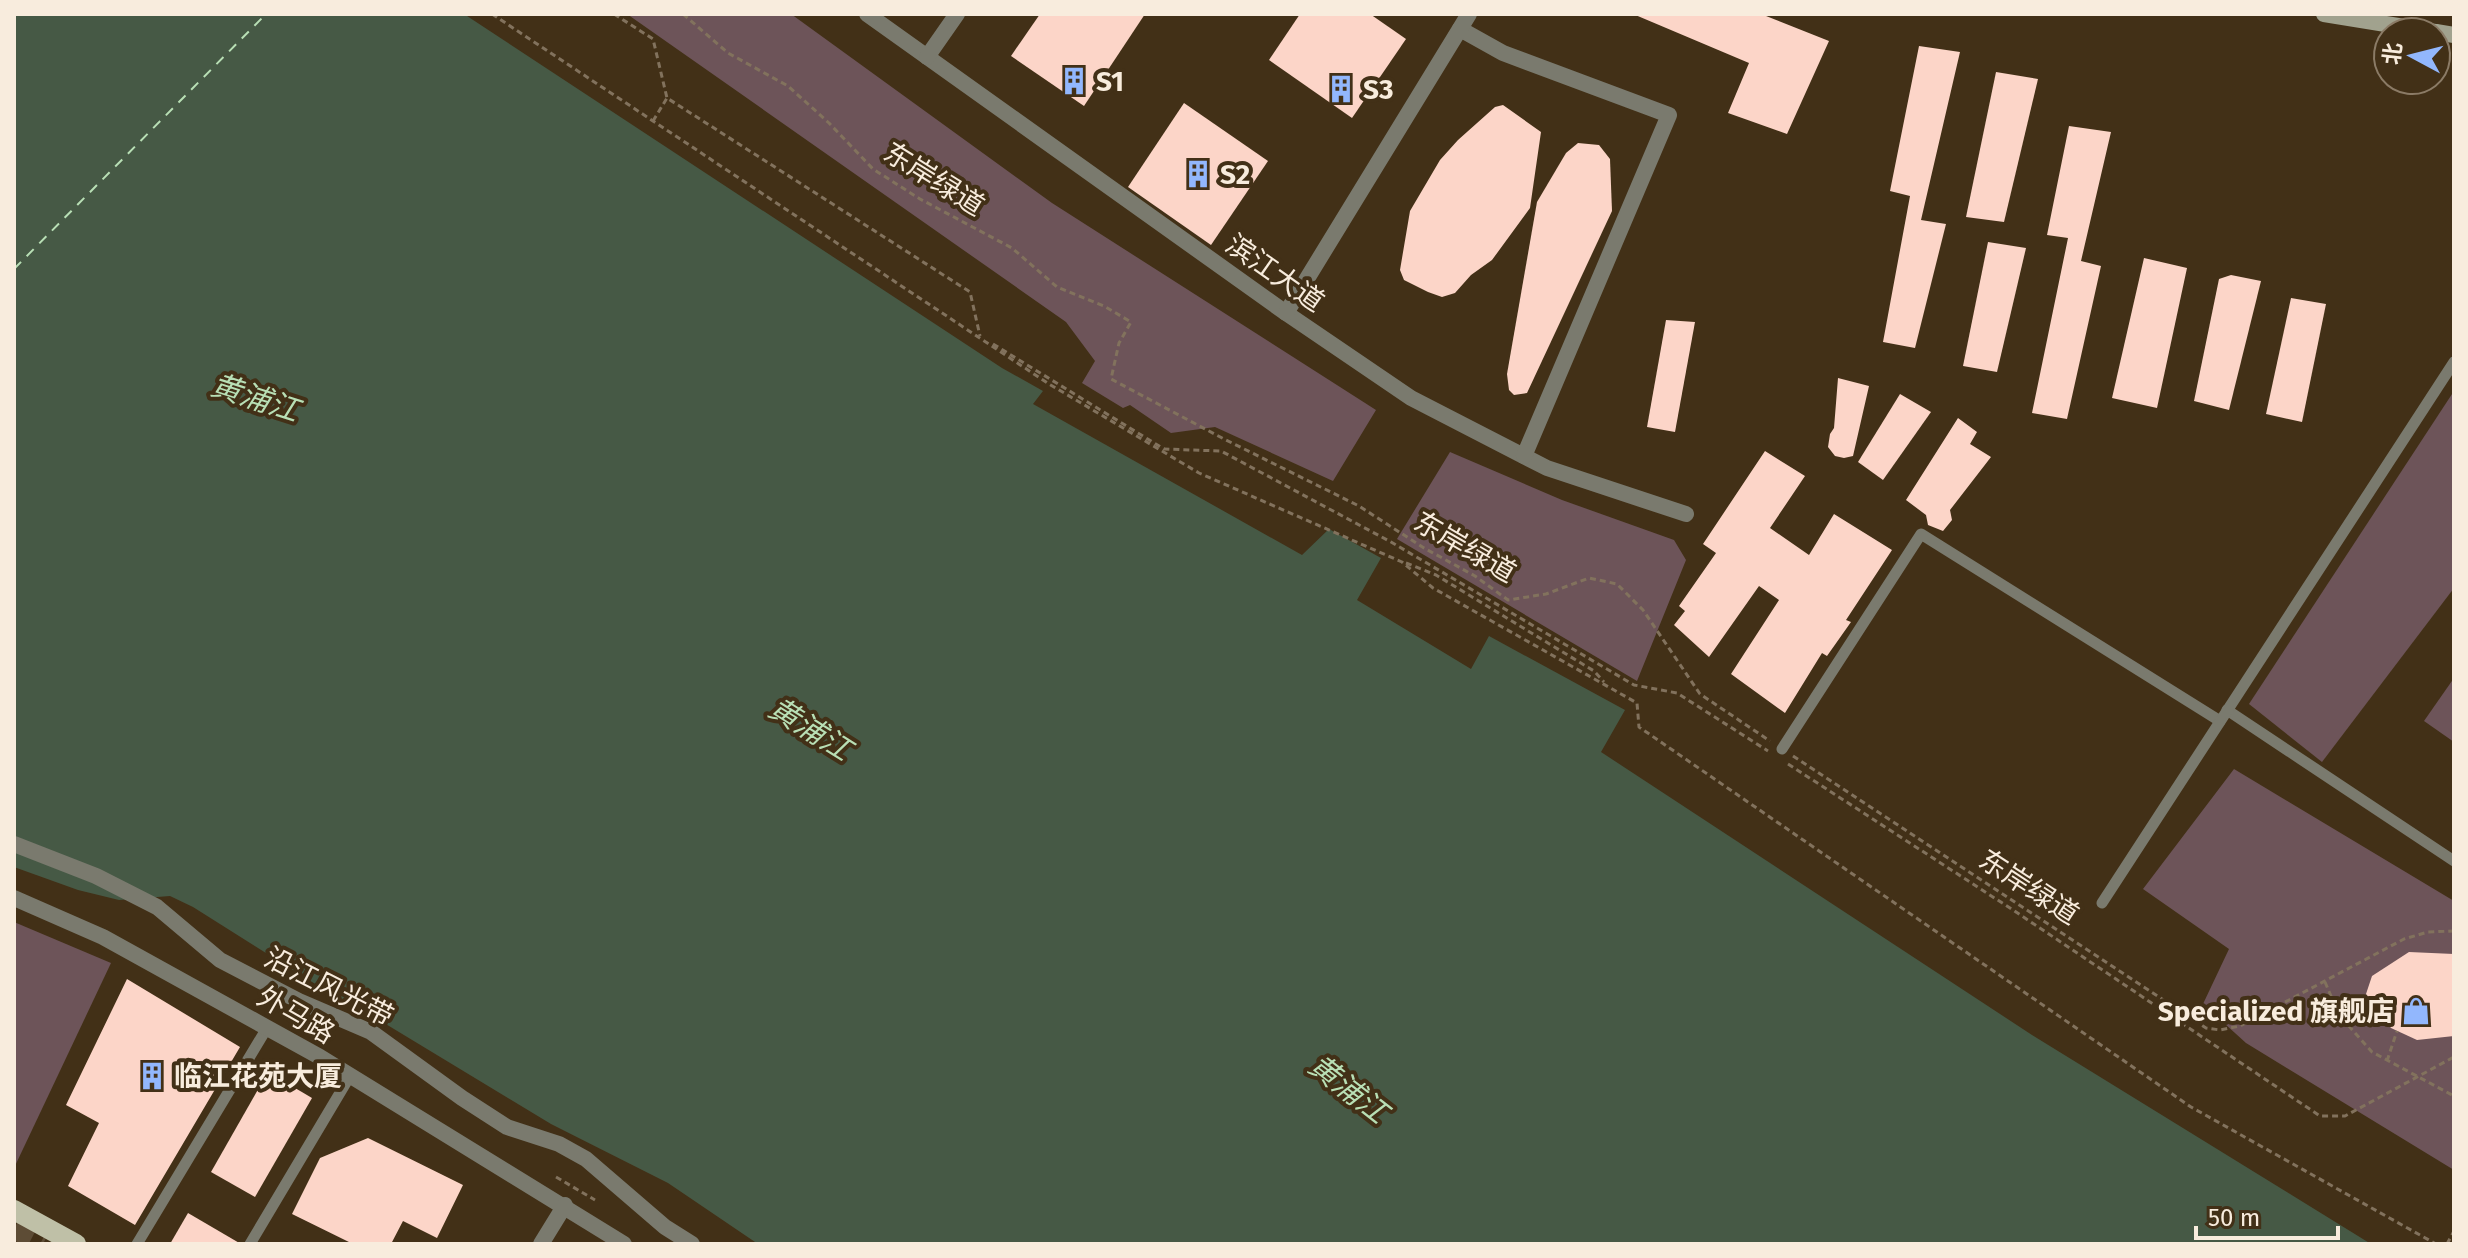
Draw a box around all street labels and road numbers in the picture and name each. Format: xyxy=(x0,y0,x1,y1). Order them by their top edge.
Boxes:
street label: 东岸绿道 xyxy=(878,135,990,223)
street label: 滨江大道 xyxy=(1220,227,1330,319)
street label: 东岸绿道 xyxy=(1408,505,1522,589)
street label: 东岸绿道 xyxy=(1973,843,2085,931)
street label: 沿江风光带 xyxy=(259,941,399,1033)
street label: 外马路 xyxy=(251,980,341,1050)

